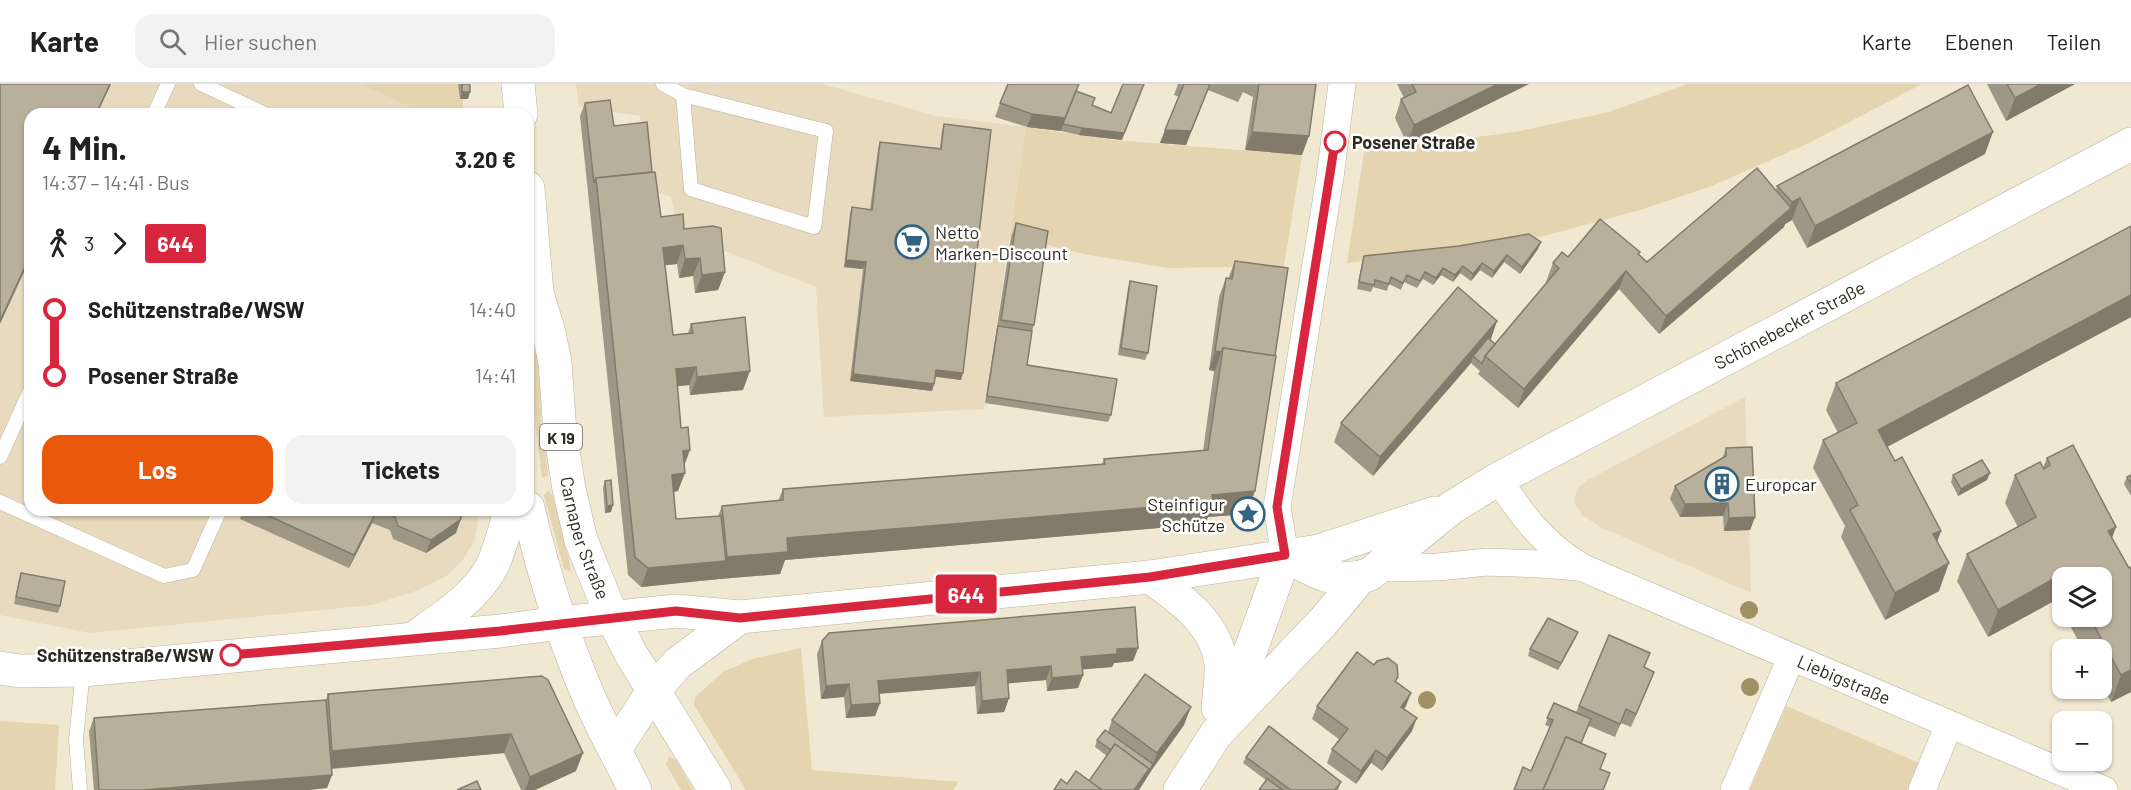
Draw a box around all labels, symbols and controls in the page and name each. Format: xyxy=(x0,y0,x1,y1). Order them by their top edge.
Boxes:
search box xyxy=(135,14,555,68)
text: Karte xyxy=(30,24,99,58)
icon: search xyxy=(156,25,189,58)
text: Hier suchen xyxy=(204,28,317,54)
text: Karte xyxy=(1862,29,1912,54)
text: Ebenen xyxy=(1945,29,2014,54)
text: Teilen xyxy=(2047,29,2101,54)
text: 4 Min. xyxy=(42,127,127,167)
marker: Posener Straße xyxy=(1324,131,1346,153)
place label: Posener Straße xyxy=(1352,131,1475,153)
text: 3.20 € xyxy=(455,146,516,172)
text: 14:37 – 14:41 · Bus xyxy=(42,170,189,194)
place label: Netto Marken-Discount xyxy=(935,221,1068,264)
supermarket icon: Netto Marken-Discount xyxy=(894,224,930,260)
icon: walk xyxy=(42,227,75,260)
icon: forward xyxy=(103,227,136,260)
text: 3 xyxy=(84,231,94,255)
text: 644 xyxy=(157,231,194,256)
street label: Schönebecker Straße xyxy=(1710,276,1869,374)
text: Schützenstraße/WSW xyxy=(88,296,305,322)
text: 14:40 xyxy=(469,297,516,321)
text: Posener Straße xyxy=(88,362,239,388)
text: 14:41 xyxy=(475,363,516,387)
road number: K 19 xyxy=(540,424,582,450)
button: Los xyxy=(42,435,273,504)
button: Tickets xyxy=(285,435,516,504)
building icon: Europcar xyxy=(1704,466,1740,502)
place label: Europcar xyxy=(1745,473,1817,495)
street label: Carnaper Straße xyxy=(556,475,615,602)
place label: Steinfigur Schütze xyxy=(1147,493,1225,536)
place icon: Steinfigur Schütze xyxy=(1230,496,1266,532)
map controls xyxy=(2052,567,2112,771)
button: layers xyxy=(2052,567,2112,627)
line badge: 644 xyxy=(932,574,1000,614)
text: 644 xyxy=(948,582,984,607)
button: + xyxy=(2052,639,2112,699)
place label: Schützenstraße/WSW xyxy=(37,644,214,666)
marker: Schützenstraße/WSW xyxy=(220,644,242,666)
street label: Liebigstraße xyxy=(1794,650,1894,709)
button: − xyxy=(2052,711,2112,771)

